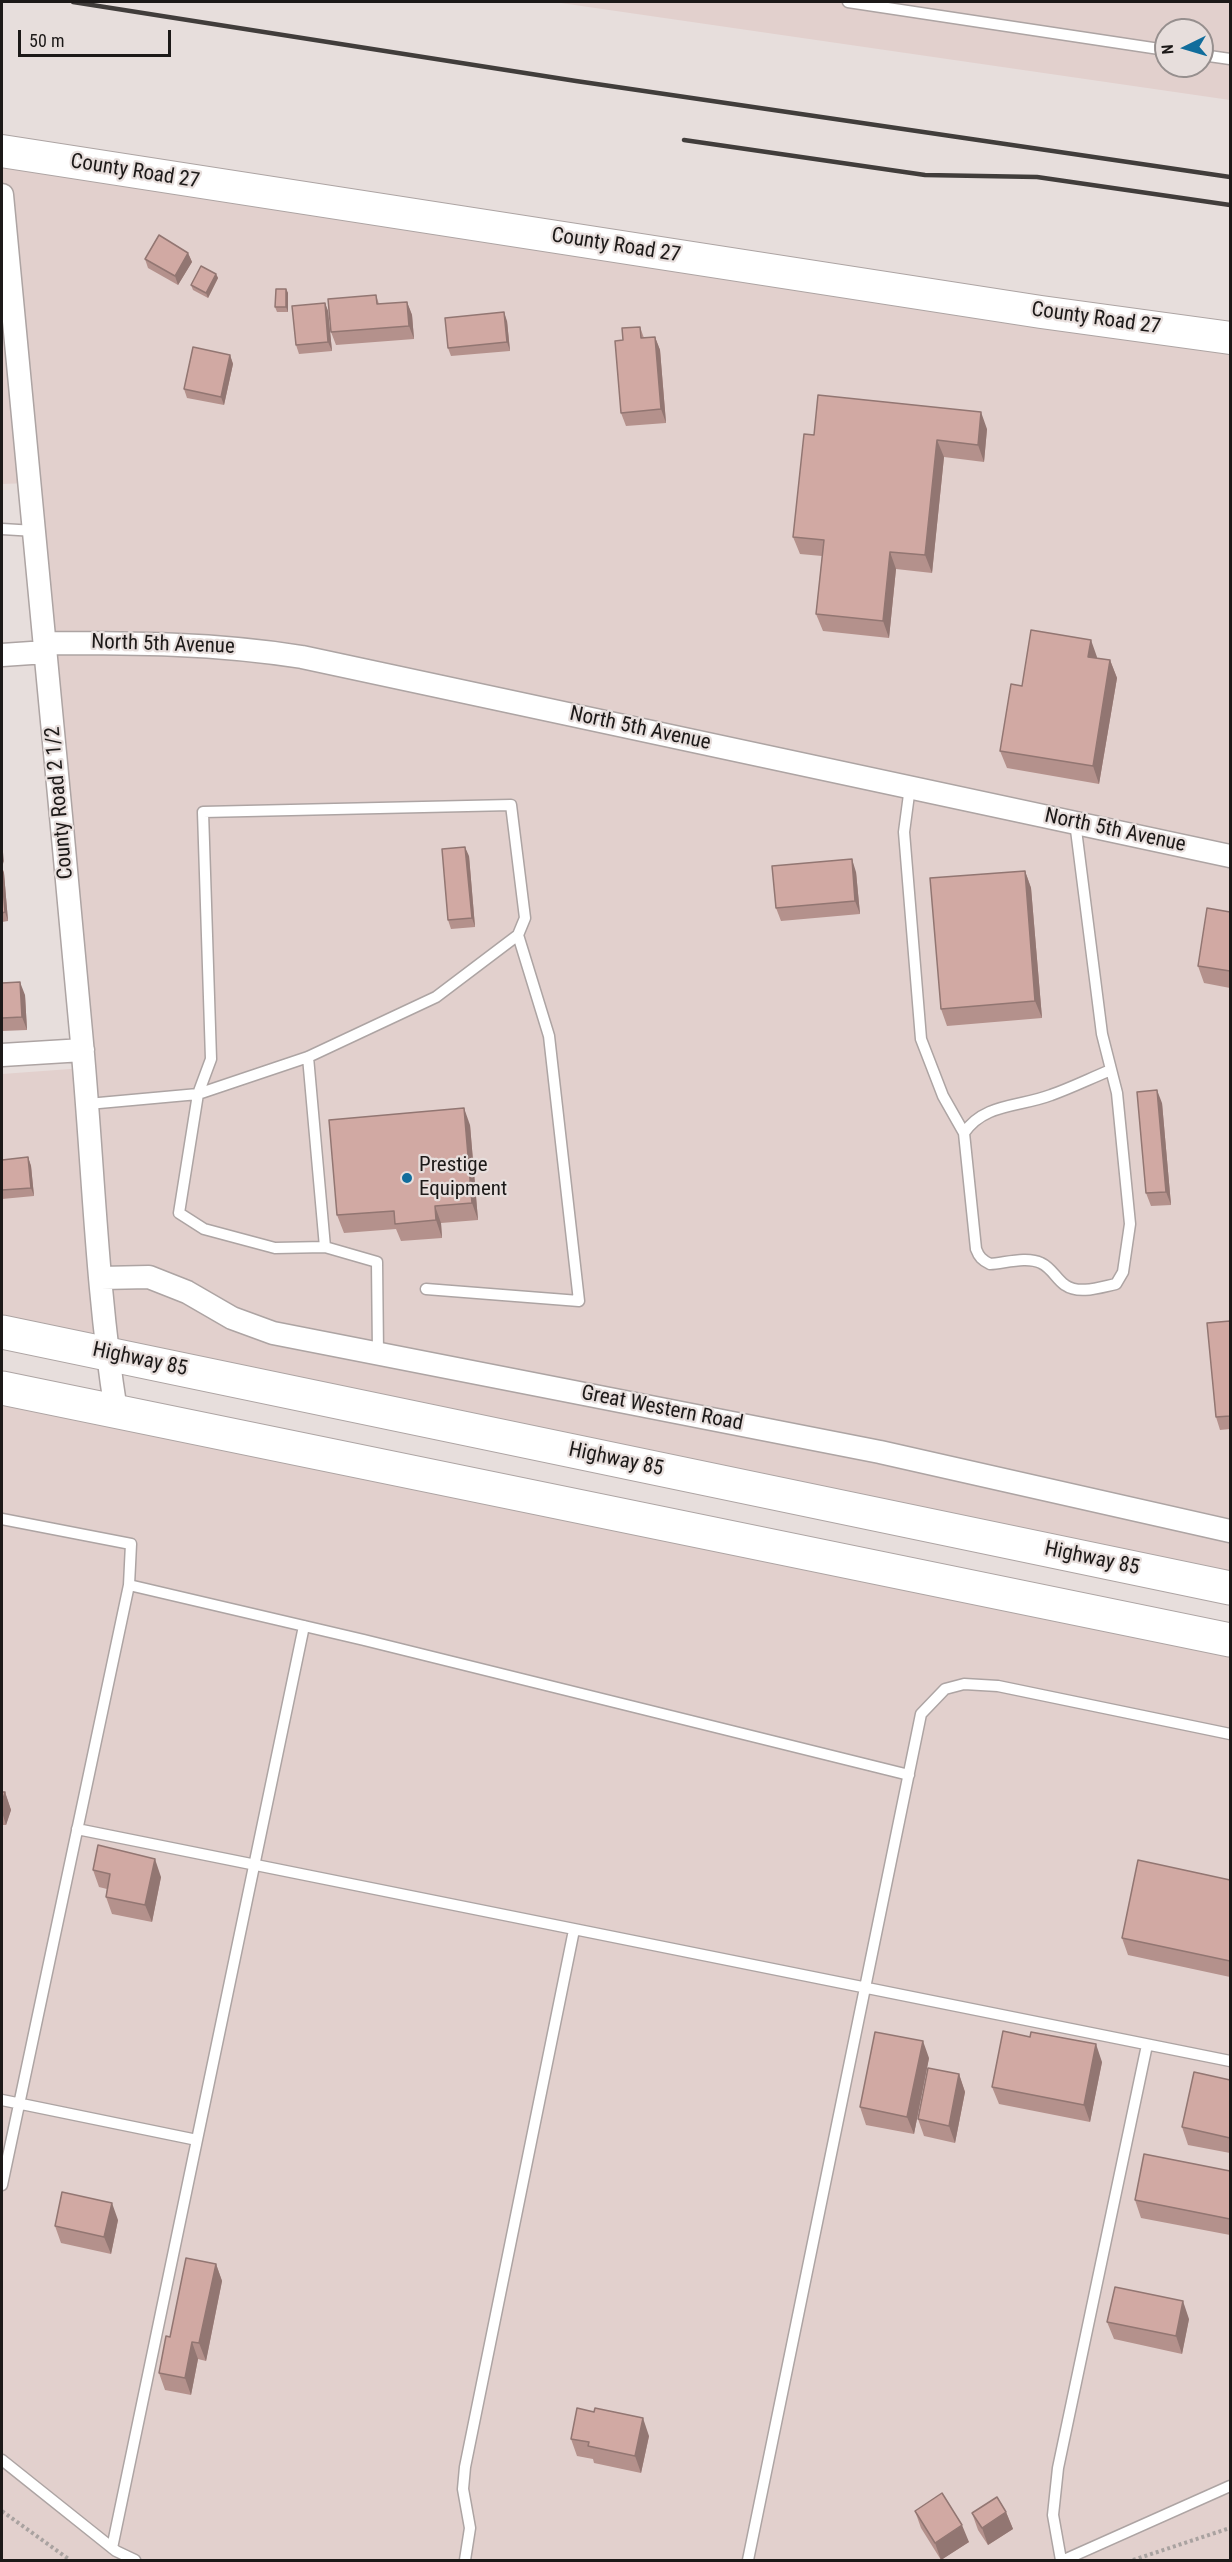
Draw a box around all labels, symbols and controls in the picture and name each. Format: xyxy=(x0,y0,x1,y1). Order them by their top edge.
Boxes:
scale bar xyxy=(21,18,174,56)
north arrow xyxy=(1154,18,1214,78)
text: 50 m xyxy=(29,30,64,51)
text: N xyxy=(1158,44,1177,55)
street label: County Road 27 xyxy=(69,149,201,195)
street label: County Road 27 xyxy=(550,223,682,269)
street label: County Road 27 xyxy=(1030,297,1162,341)
street label: North 5th Avenue xyxy=(91,630,235,660)
street label: North 5th Avenue xyxy=(567,702,713,756)
street label: County Road 2 1/2 xyxy=(41,726,79,880)
street label: North 5th Avenue xyxy=(1042,804,1188,858)
place label: Prestige Equipment xyxy=(419,1153,507,1203)
marker: Prestige Equipment xyxy=(400,1171,414,1185)
street label: Highway 85 xyxy=(90,1338,190,1382)
street label: Great Western Road xyxy=(579,1381,745,1437)
street label: Highway 85 xyxy=(566,1438,666,1482)
street label: Highway 85 xyxy=(1042,1537,1142,1581)

